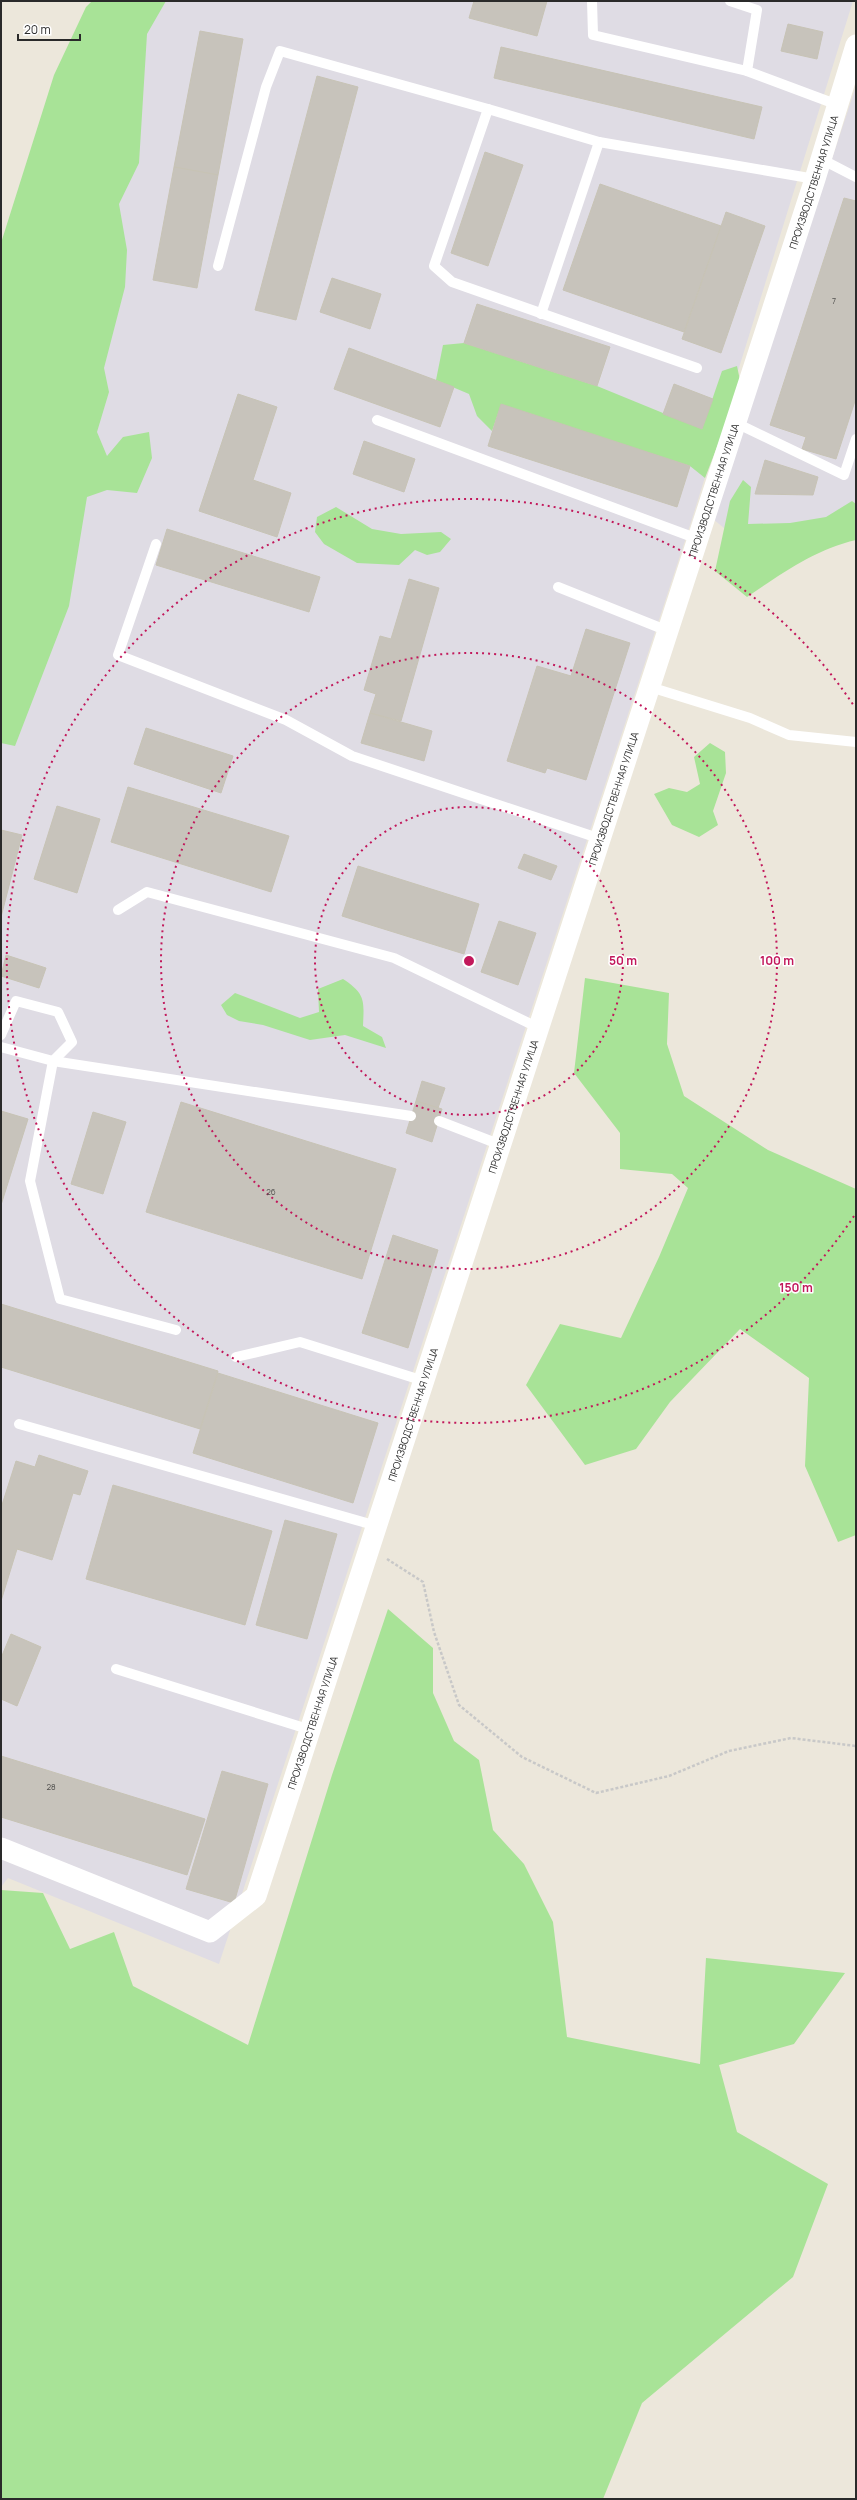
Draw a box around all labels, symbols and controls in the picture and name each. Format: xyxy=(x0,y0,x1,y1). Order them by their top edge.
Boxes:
scale bar xyxy=(18,16,80,42)
text: 20 m xyxy=(24,21,51,38)
street label: ПРОИЗВОДСТВЕННАЯ УЛИЦА xyxy=(786,113,841,251)
house number: 7 xyxy=(832,295,836,306)
street label: ПРОИЗВОДСТВЕННАЯ УЛИЦА xyxy=(685,421,742,559)
street label: ПРОИЗВОДСТВЕННАЯ УЛИЦА xyxy=(585,729,642,867)
text: 50 m xyxy=(609,952,637,969)
text: 100 m xyxy=(760,952,794,969)
centre of rings xyxy=(462,954,476,968)
street label: ПРОИЗВОДСТВЕННАЯ УЛИЦА xyxy=(485,1037,542,1175)
house number: 26 xyxy=(266,1186,276,1197)
text: 150 m xyxy=(779,1279,813,1296)
street label: ПРОИЗВОДСТВЕННАЯ УЛИЦА xyxy=(384,1345,441,1483)
street label: ПРОИЗВОДСТВЕННАЯ УЛИЦА xyxy=(284,1653,341,1791)
house number: 28 xyxy=(46,1781,56,1792)

